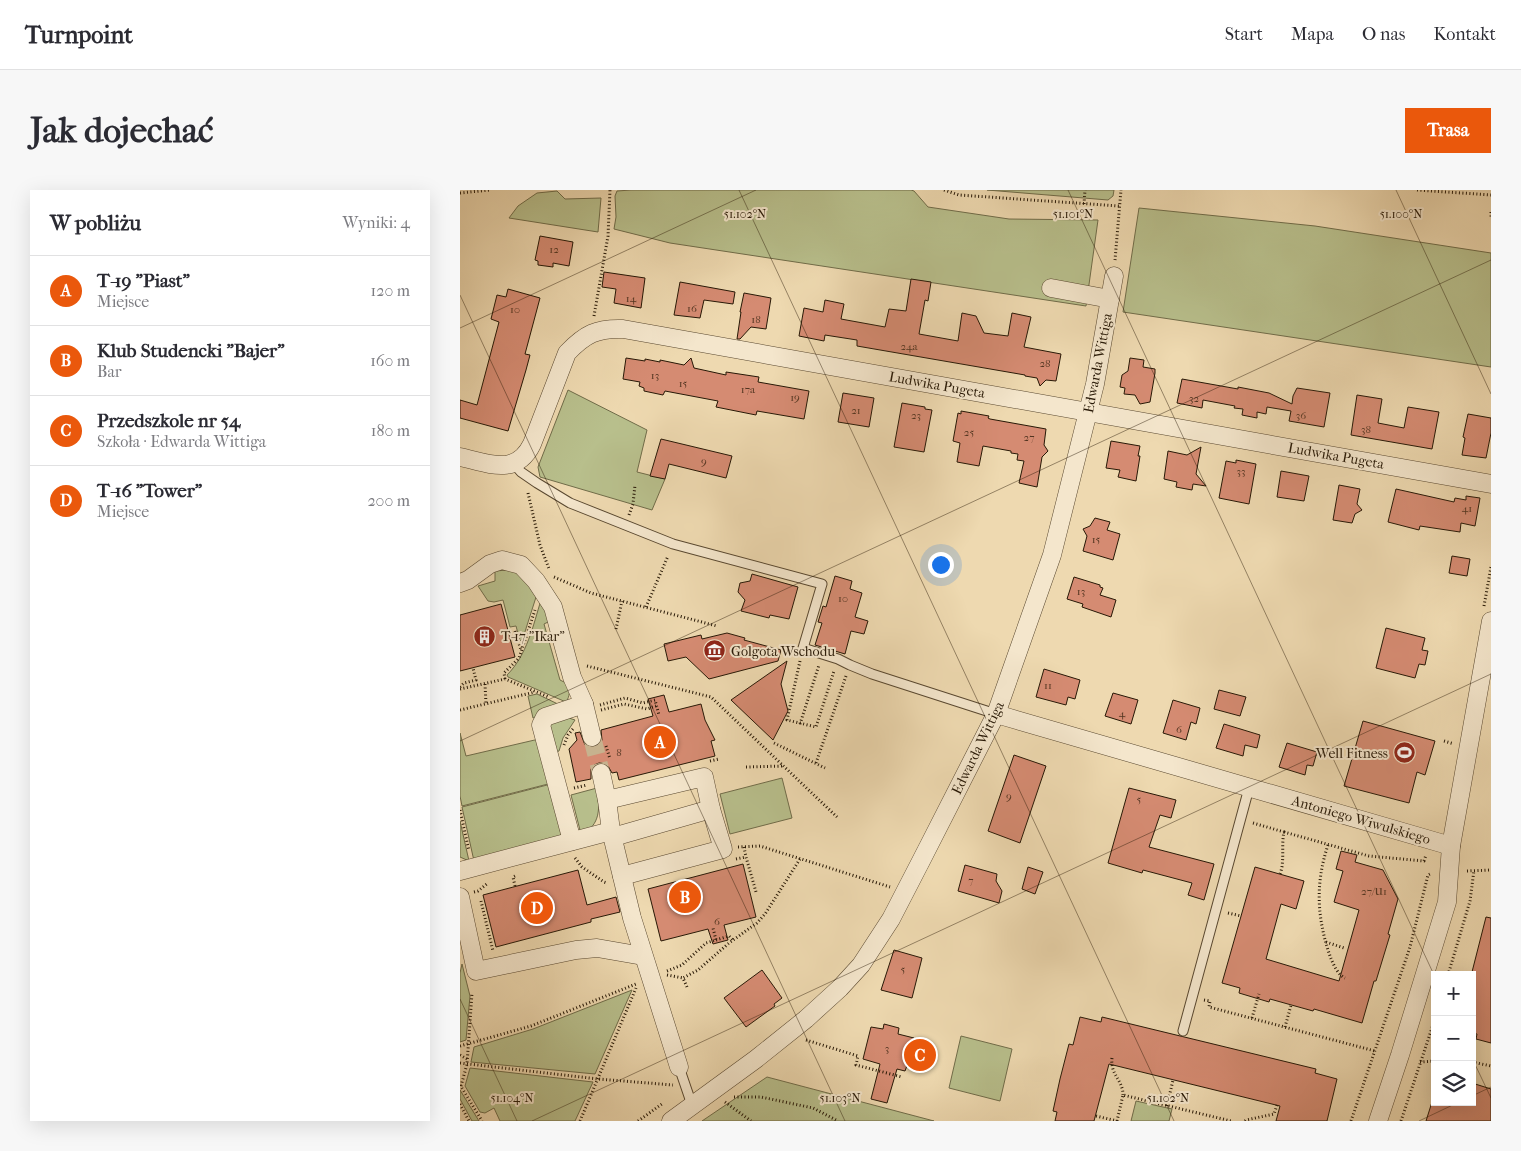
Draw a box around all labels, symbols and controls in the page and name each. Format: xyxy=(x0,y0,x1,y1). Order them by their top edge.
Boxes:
text: Turnpoint xyxy=(25,21,133,49)
text: Start xyxy=(1225,24,1263,45)
text: Mapa xyxy=(1291,24,1334,45)
text: O nas xyxy=(1362,24,1405,45)
text: Kontakt xyxy=(1433,24,1496,45)
button: Trasa xyxy=(1405,108,1491,153)
text: Jak dojechać xyxy=(30,110,214,151)
text: 51.102°N xyxy=(724,207,766,221)
text: 51.101°N xyxy=(1053,207,1093,221)
text: 51.100°N xyxy=(1380,207,1422,221)
text: W pobliżu xyxy=(50,211,141,235)
text: Wyniki: 4 xyxy=(342,213,410,232)
house number: 12 xyxy=(549,243,559,256)
text: T-19 "Piast" xyxy=(97,270,190,292)
text: A xyxy=(61,281,71,300)
text: 120 m xyxy=(371,281,410,300)
text: Miejsce xyxy=(97,292,149,311)
house number: 14 xyxy=(626,292,637,305)
house number: 16 xyxy=(687,302,697,315)
house number: 10 xyxy=(510,303,520,316)
street label: Edwarda Wittiga xyxy=(1080,311,1116,414)
house number: 18 xyxy=(751,313,761,326)
text: Klub Studencki "Bajer" xyxy=(97,340,285,362)
house number: 24a xyxy=(900,340,919,353)
text: B xyxy=(61,351,71,370)
text: 160 m xyxy=(370,351,410,370)
house number: 28 xyxy=(1039,357,1051,370)
text: Bar xyxy=(97,362,122,381)
street label: Ludwika Pugeta xyxy=(888,368,987,402)
house number: 13 xyxy=(651,369,659,382)
house number: 15 xyxy=(679,377,688,390)
house number: 17a xyxy=(741,383,756,396)
house number: 19 xyxy=(790,391,800,404)
house number: 32 xyxy=(1189,392,1199,405)
house number: 21 xyxy=(851,404,861,417)
house number: 23 xyxy=(911,409,921,422)
house number: 36 xyxy=(1296,409,1306,422)
text: Przedszkole nr 54 xyxy=(97,410,240,432)
text: C xyxy=(61,421,71,440)
text: 180 m xyxy=(371,421,410,440)
house number: 38 xyxy=(1361,423,1371,436)
house number: 25 xyxy=(964,426,974,439)
house number: 27 xyxy=(1024,431,1034,444)
text: Szkoła · Edwarda Wittiga xyxy=(97,432,266,451)
street label: Ludwika Pugeta xyxy=(1287,439,1386,473)
house number: 9 xyxy=(701,455,707,468)
house number: 33 xyxy=(1236,465,1246,478)
text: T-16 "Tower" xyxy=(97,480,202,502)
text: D xyxy=(60,491,72,510)
text: 200 m xyxy=(367,491,410,510)
text: Miejsce xyxy=(97,502,149,521)
house number: 41 xyxy=(1462,502,1472,515)
house number: 15 xyxy=(1092,533,1101,546)
your location xyxy=(928,552,954,578)
house number: 13 xyxy=(1077,585,1085,598)
house number: 10 xyxy=(838,592,848,605)
building icon: T-17 "Ikar" xyxy=(473,624,497,648)
place label: T-17 "Ikar" xyxy=(501,628,565,645)
museum icon: Golgota Wschodu xyxy=(703,639,727,663)
place label: Golgota Wschodu xyxy=(731,643,835,660)
house number: 11 xyxy=(1044,679,1052,692)
street label: Edwarda Wittiga xyxy=(948,698,1008,797)
house number: 4 xyxy=(1119,707,1126,720)
pin: A xyxy=(644,723,676,761)
house number: 6 xyxy=(1176,723,1182,736)
sports icon: Well Fitness xyxy=(1392,741,1416,765)
place label: Well Fitness xyxy=(1315,745,1388,762)
house number: 8 xyxy=(616,746,622,759)
house number: 9 xyxy=(1006,790,1012,803)
street label: Antoniego Wiwulskiego xyxy=(1289,792,1432,848)
house number: 5 xyxy=(1137,793,1142,806)
house number: 7 xyxy=(968,874,974,887)
pin: B xyxy=(669,878,701,916)
house number: 27/U1 xyxy=(1361,885,1387,898)
pin: D xyxy=(521,889,553,927)
house number: 6 xyxy=(714,915,720,928)
house number: 5 xyxy=(901,963,906,976)
map controls xyxy=(1431,971,1476,1106)
button: + xyxy=(1431,971,1476,1016)
button: − xyxy=(1431,1016,1476,1061)
pin: C xyxy=(904,1036,936,1074)
house number: 3 xyxy=(885,1042,889,1055)
button: layers xyxy=(1431,1061,1476,1106)
text: 51.104°N xyxy=(490,1091,534,1105)
text: 51.103°N xyxy=(819,1091,861,1105)
text: 51.102°N xyxy=(1147,1091,1189,1105)

